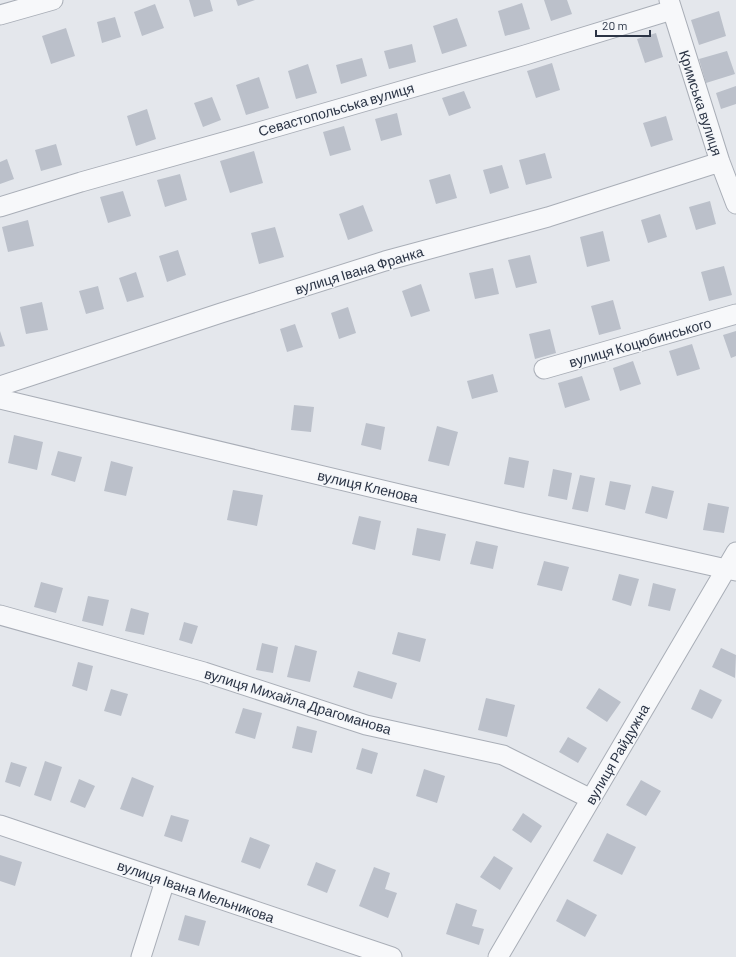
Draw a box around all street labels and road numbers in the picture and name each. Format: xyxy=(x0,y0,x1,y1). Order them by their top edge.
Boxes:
street label: Кримська вулиця xyxy=(676,48,726,158)
street label: Севастопольська вулиця xyxy=(256,79,416,139)
street label: вулиця Івана Франка xyxy=(293,242,426,298)
street label: вулиця Коцюбинського xyxy=(567,313,713,370)
street label: вулиця Кленова xyxy=(316,466,420,506)
street label: вулиця Михайла Драгоманова xyxy=(202,664,394,738)
street label: вулиця Райдужна xyxy=(581,701,653,807)
street label: вулиця Івана Мельникова xyxy=(115,856,277,926)

